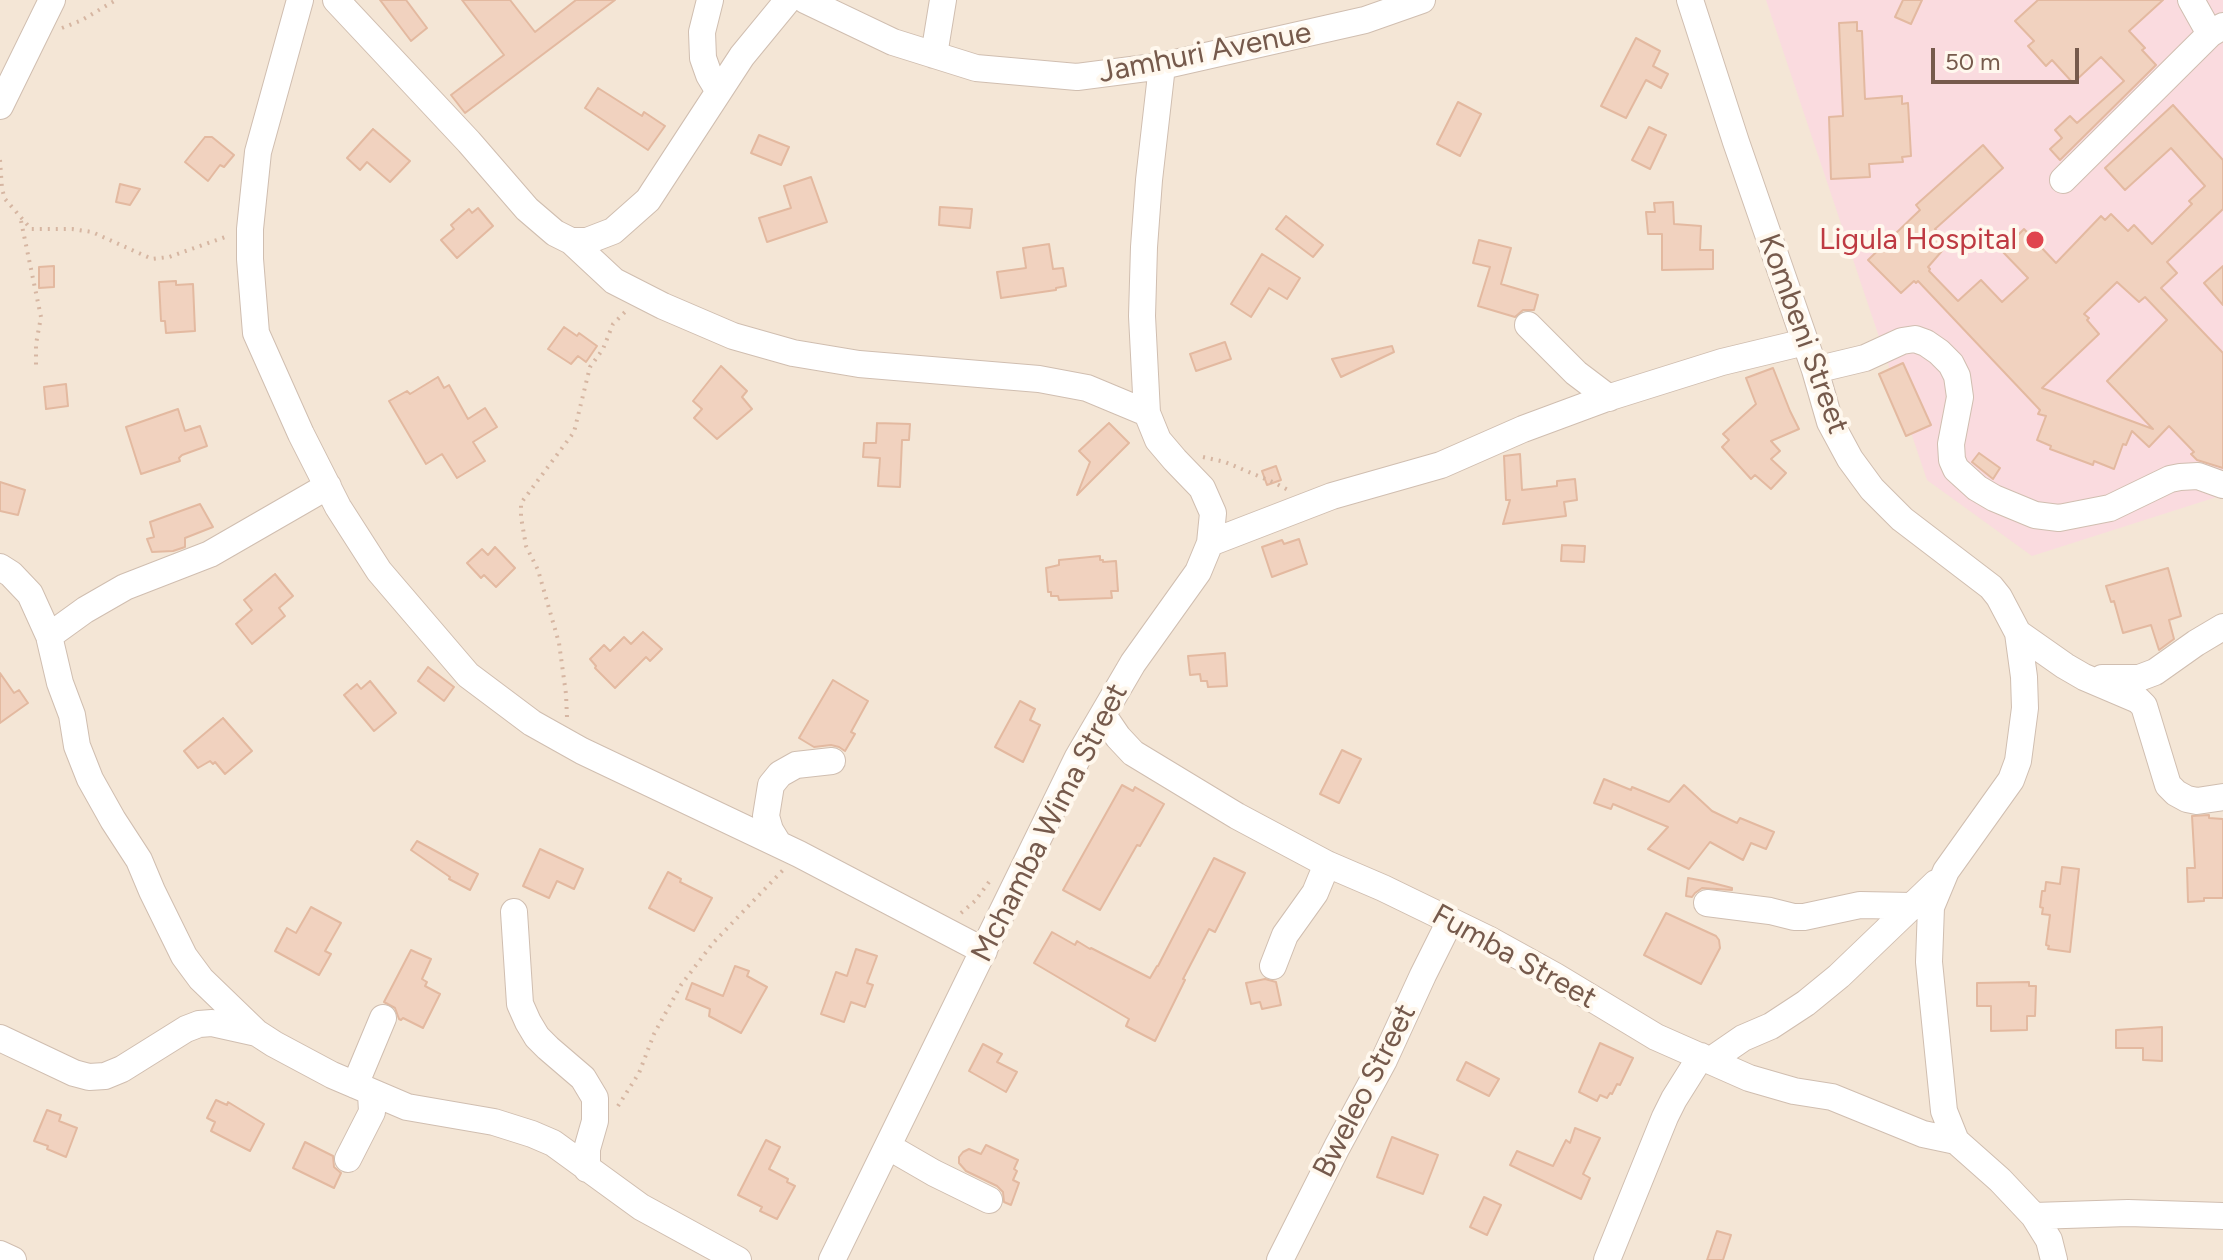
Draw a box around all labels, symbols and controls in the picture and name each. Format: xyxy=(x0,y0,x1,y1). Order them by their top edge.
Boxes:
street label: Jamhuri Avenue xyxy=(1096,15,1314,91)
scale bar xyxy=(1935,32,2083,82)
text: 50 m xyxy=(1945,47,2001,76)
place label: Ligula Hospital xyxy=(1819,222,2017,258)
street label: Kombeni Street xyxy=(1750,229,1856,439)
marker: Ligula Hospital xyxy=(2024,229,2046,251)
street label: Mchamba Wima Street xyxy=(964,678,1136,968)
street label: Fumba Street xyxy=(1425,897,1603,1017)
street label: Bweleo Street xyxy=(1306,998,1424,1184)

